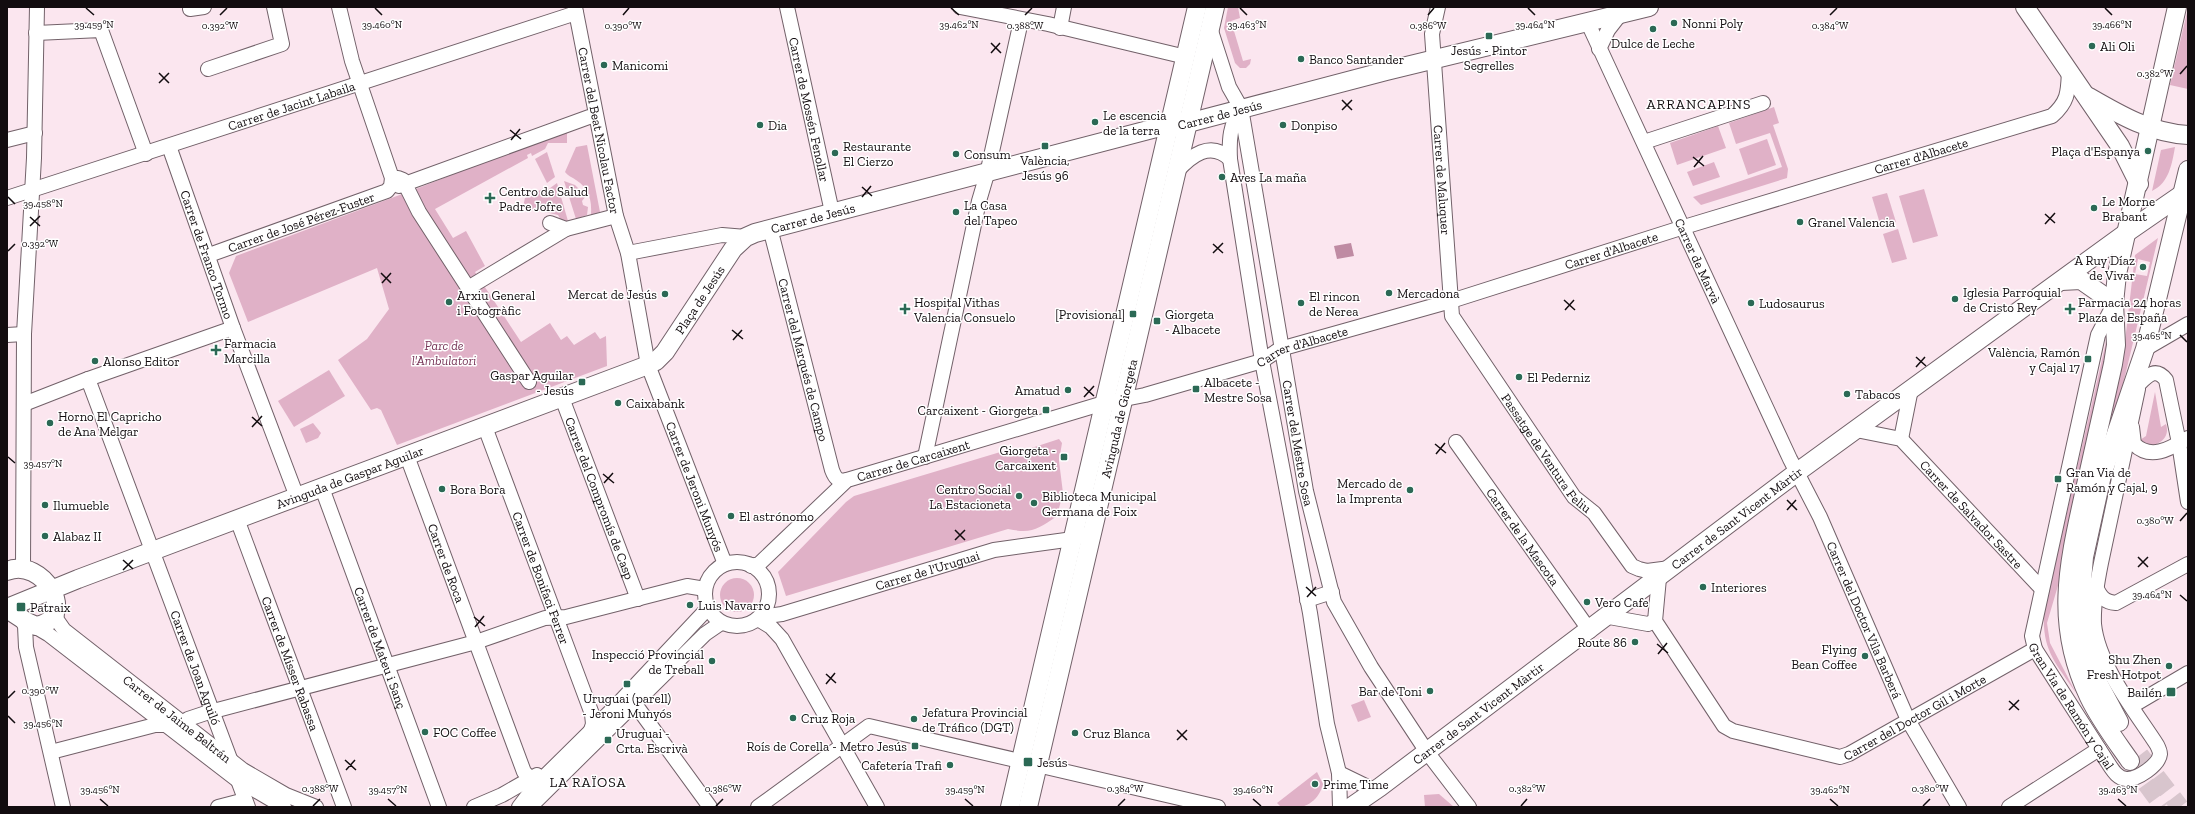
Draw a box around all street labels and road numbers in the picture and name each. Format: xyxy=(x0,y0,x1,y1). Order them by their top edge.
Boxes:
street label: Carrer de Mossén Fenollar xyxy=(786,36,833,183)
street label: Carrer del Beat Nicolau Factor xyxy=(576,46,623,215)
street label: Carrer de Jacint Labaila xyxy=(226,78,357,133)
street label: Carrer de Jesús xyxy=(1177,96,1264,132)
street label: Carrer de Maluquer xyxy=(1431,124,1454,236)
street label: Carrer d'Albacete xyxy=(1872,134,1969,177)
street label: Carrer de Franco Tormo xyxy=(178,188,237,321)
street label: Carrer de José Pérez-Fuster xyxy=(226,189,377,255)
street label: Carrer de Jesús xyxy=(769,200,857,236)
street label: Carrer de Marvà xyxy=(1672,216,1725,306)
street label: Carrer d'Albacete xyxy=(1563,228,1660,272)
street label: Plaça de Jesús xyxy=(672,262,728,337)
street label: Carrer del Marqués de Campo xyxy=(776,277,832,443)
street label: Carrer d'Albacete xyxy=(1255,323,1349,370)
street label: Avinguda de Giorgeta xyxy=(1098,357,1140,479)
street label: Carrer del Mestre Sosa xyxy=(1280,379,1317,508)
street label: Passatge de Ventura Feliu xyxy=(1499,390,1595,516)
street label: Carrer del Compromís de Casp xyxy=(562,415,637,581)
street label: Carrer de Jeroni Munyós xyxy=(663,419,727,554)
street label: Carrer de Carcaixent xyxy=(855,436,972,484)
street label: Avinguda de Gaspar Aguilar xyxy=(274,442,426,511)
street label: Carrer de Salvador Sastre xyxy=(1917,457,2026,571)
street label: Carrer de Sant Vicent Màrtir xyxy=(1668,464,1805,572)
street label: Carrer de la Mascota xyxy=(1483,485,1563,589)
street label: Carrer de Bonifaci Ferrer xyxy=(510,509,573,646)
street label: Carrer de Roca xyxy=(425,521,468,605)
street label: Carrer del Doctor Vila Barberá xyxy=(1824,539,1906,701)
street label: Carrer de l'Uruguai xyxy=(873,547,982,593)
street label: Carrer de Mateu i Sanç xyxy=(351,585,410,710)
street label: Carrer de Misser Rabassa xyxy=(259,594,323,733)
street label: Carrer de Joan Aguiló xyxy=(168,608,224,727)
street label: Gran Via de Ramón y Cajal xyxy=(2026,641,2118,773)
street label: Carrer de Sant Vicent Màrtir xyxy=(1409,659,1547,767)
street label: Carrer del Doctor Gil i Morte xyxy=(1842,671,1988,763)
street label: Carrer de Jaime Beltrán xyxy=(120,672,235,766)

